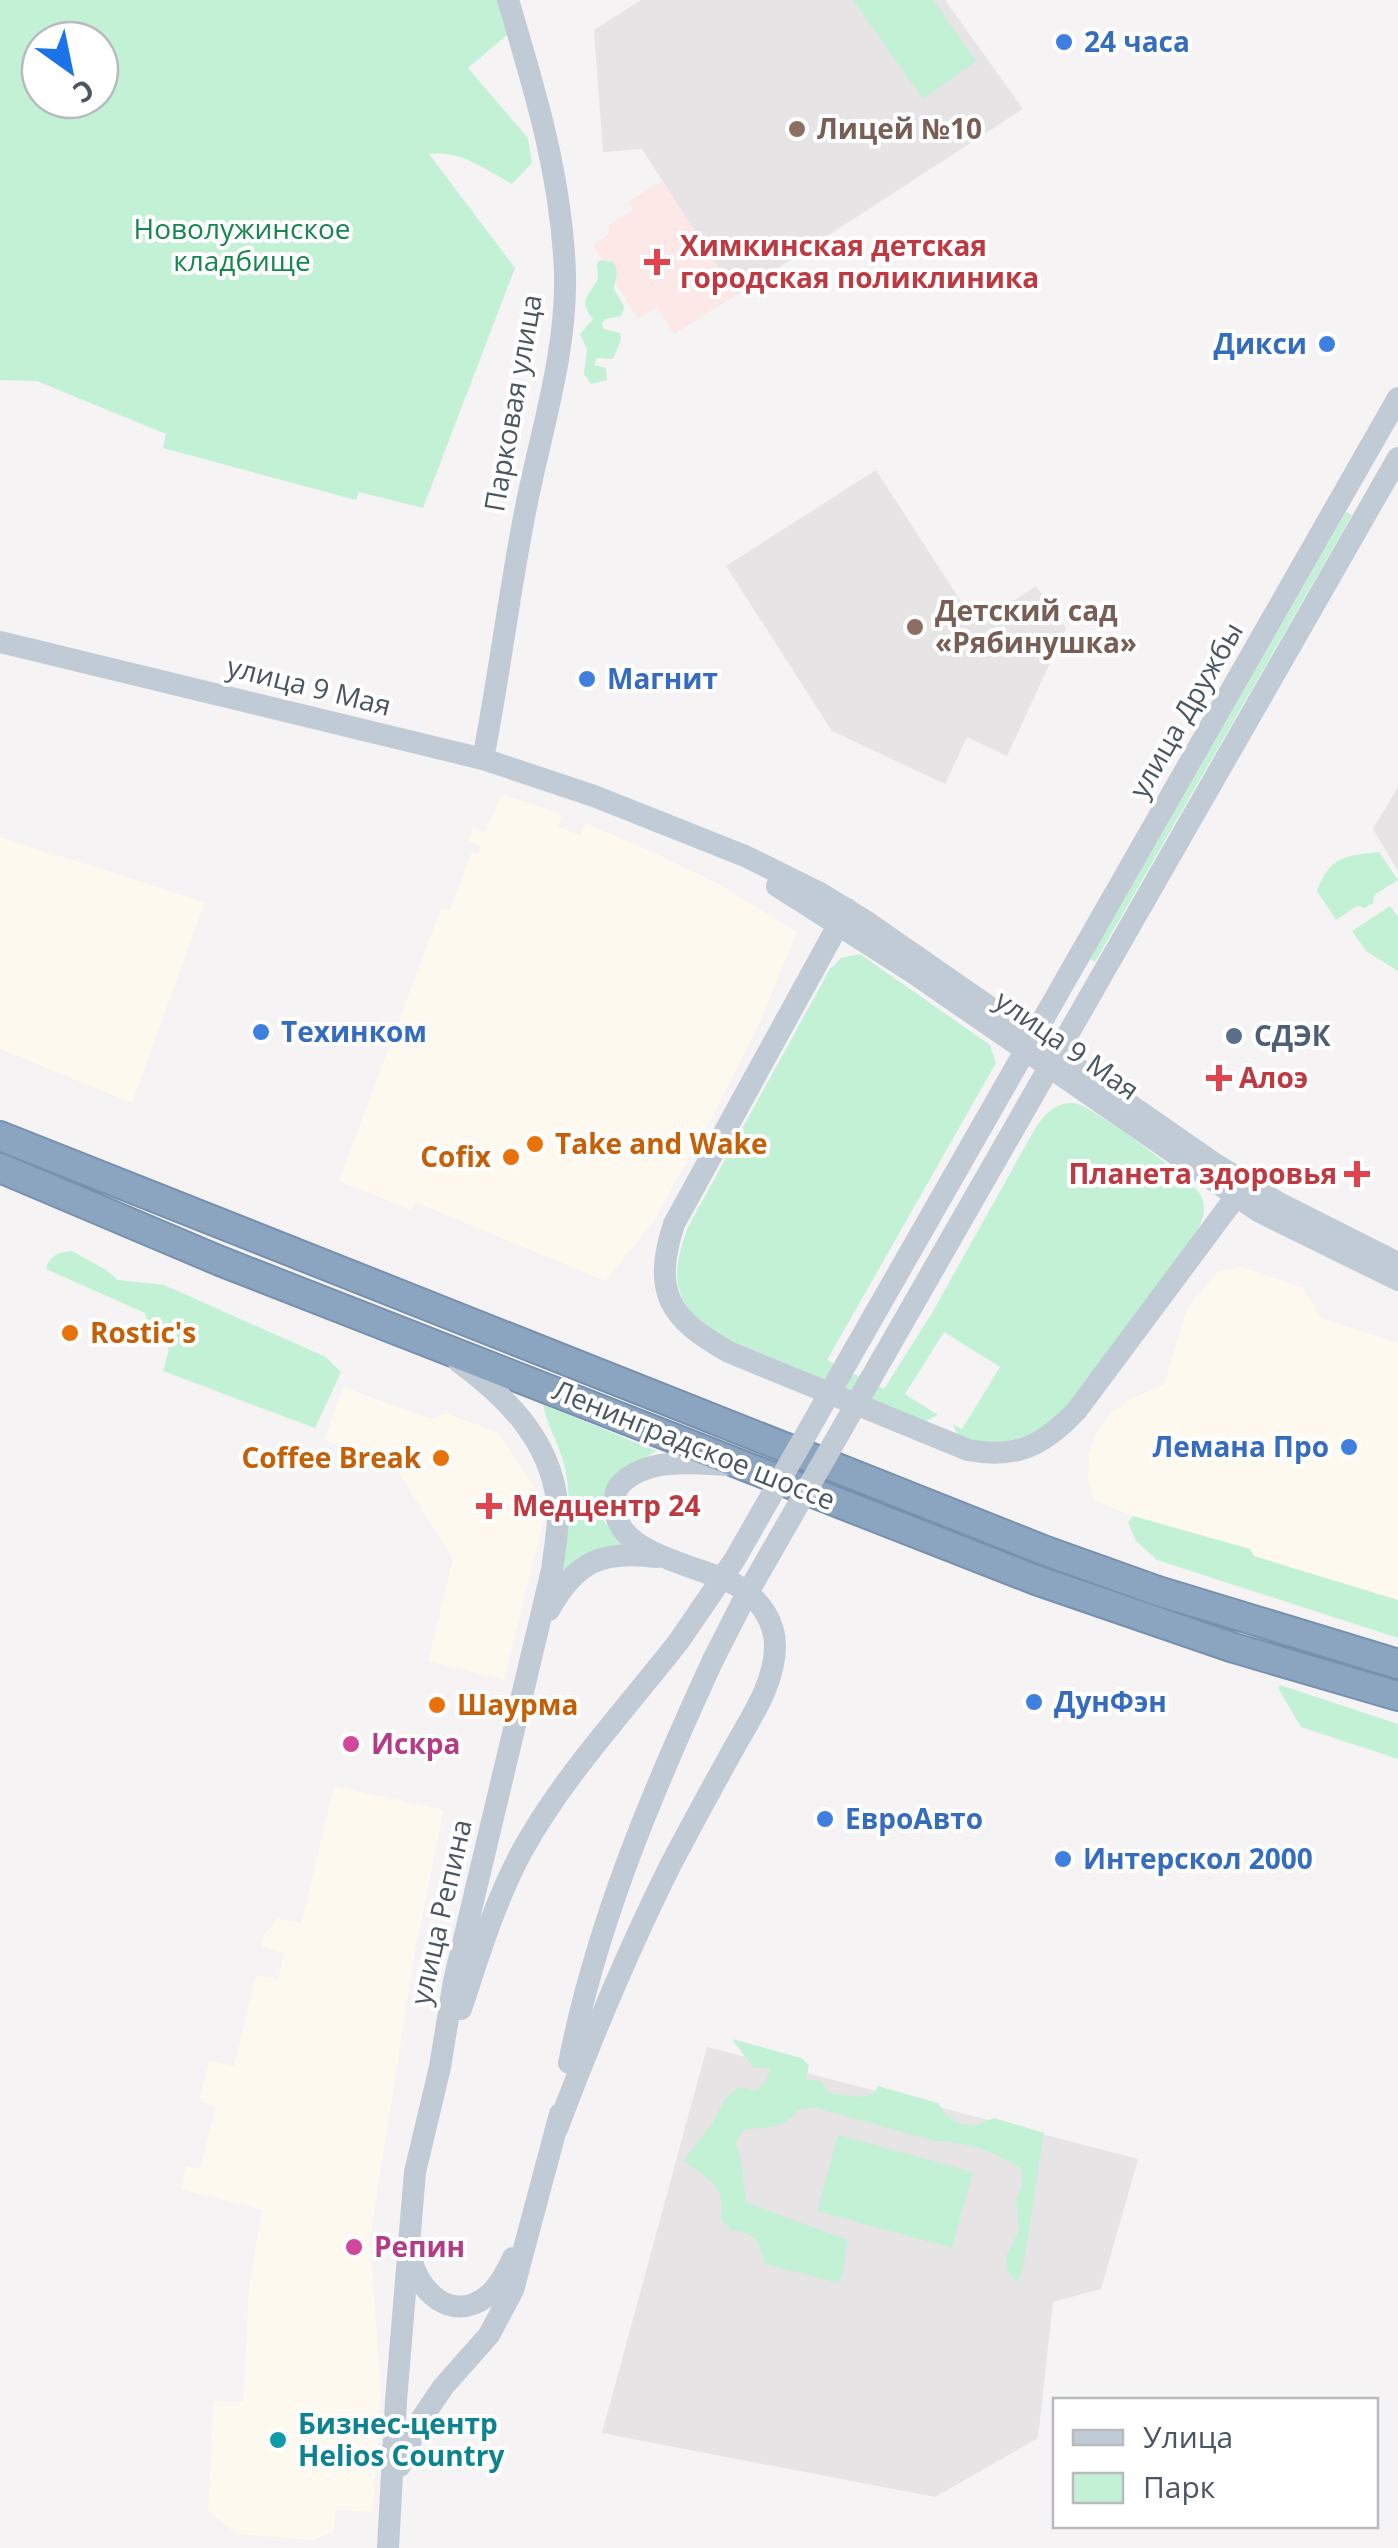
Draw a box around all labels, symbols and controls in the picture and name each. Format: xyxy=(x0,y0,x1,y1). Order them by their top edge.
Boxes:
north arrow xyxy=(20,20,120,120)
place label: 24 часа xyxy=(1084,22,1190,60)
marker: 24 часа xyxy=(1053,31,1075,53)
text: С xyxy=(66,71,102,113)
place label: Лицей №10 xyxy=(817,109,982,147)
marker: Лицей №10 xyxy=(786,118,808,140)
park label: Новолужинское кладбище xyxy=(134,209,351,279)
place label: Химкинская детская городская поликлиника xyxy=(680,226,1039,296)
marker: Химкинская детская городская поликлиника xyxy=(644,249,670,275)
street label: Парковая улица xyxy=(474,291,550,514)
place label: Дикси xyxy=(1214,324,1307,362)
marker: Дикси xyxy=(1316,333,1338,355)
place label: Детский сад «Рябинушка» xyxy=(935,591,1137,661)
street label: улица Дружбы xyxy=(1119,615,1251,804)
marker: Детский сад «Рябинушка» xyxy=(904,616,926,638)
street label: улица 9 Мая xyxy=(223,646,395,724)
place label: Магнит xyxy=(607,659,718,697)
marker: Магнит xyxy=(576,668,598,690)
street label: улица 9 Мая xyxy=(988,981,1147,1108)
place label: Техинком xyxy=(281,1012,427,1050)
place label: СДЭК xyxy=(1254,1016,1331,1054)
marker: Техинком xyxy=(250,1021,272,1043)
marker: СДЭК xyxy=(1223,1025,1245,1047)
place label: Алоэ xyxy=(1239,1058,1308,1096)
marker: Алоэ xyxy=(1208,1067,1230,1089)
place label: Take and Wake xyxy=(555,1124,768,1162)
marker: Take and Wake xyxy=(524,1133,546,1155)
place label: Cofix xyxy=(420,1137,492,1175)
marker: Cofix xyxy=(500,1146,522,1168)
place label: Планета здоровья xyxy=(1068,1154,1337,1192)
marker: Планета здоровья xyxy=(1346,1163,1368,1185)
place label: Rostic's xyxy=(90,1313,196,1351)
marker: Rostic's xyxy=(59,1322,81,1344)
street label: Ленинградское шоссе xyxy=(547,1370,841,1518)
place label: Лемана Про xyxy=(1152,1427,1329,1465)
marker: Лемана Про xyxy=(1338,1436,1360,1458)
place label: Coffee Break xyxy=(241,1438,422,1476)
marker: Coffee Break xyxy=(430,1447,452,1469)
place label: Медцентр 24 xyxy=(512,1486,700,1524)
marker: Медцентр 24 xyxy=(476,1493,502,1519)
place label: ДунФэн xyxy=(1054,1682,1167,1720)
place label: Шаурма xyxy=(457,1685,578,1723)
marker: ДунФэн xyxy=(1023,1691,1045,1713)
marker: Шаурма xyxy=(426,1694,448,1716)
place label: Искра xyxy=(371,1724,460,1762)
marker: Искра xyxy=(340,1733,362,1755)
place label: ЕвроАвто xyxy=(845,1799,983,1837)
marker: ЕвроАвто xyxy=(814,1808,836,1830)
street label: улица Репина xyxy=(400,1815,480,2008)
place label: Интерскол 2000 xyxy=(1083,1839,1313,1877)
marker: Интерскол 2000 xyxy=(1052,1848,1074,1870)
place label: Репин xyxy=(374,2227,465,2265)
marker: Репин xyxy=(343,2236,365,2258)
legend xyxy=(1053,2398,1378,2528)
place label: Бизнес-центр Helios Country xyxy=(298,2404,504,2474)
text: Улица xyxy=(1143,2416,1233,2457)
marker: Бизнес-центр Helios Country xyxy=(267,2429,289,2451)
text: Парк xyxy=(1143,2466,1216,2507)

